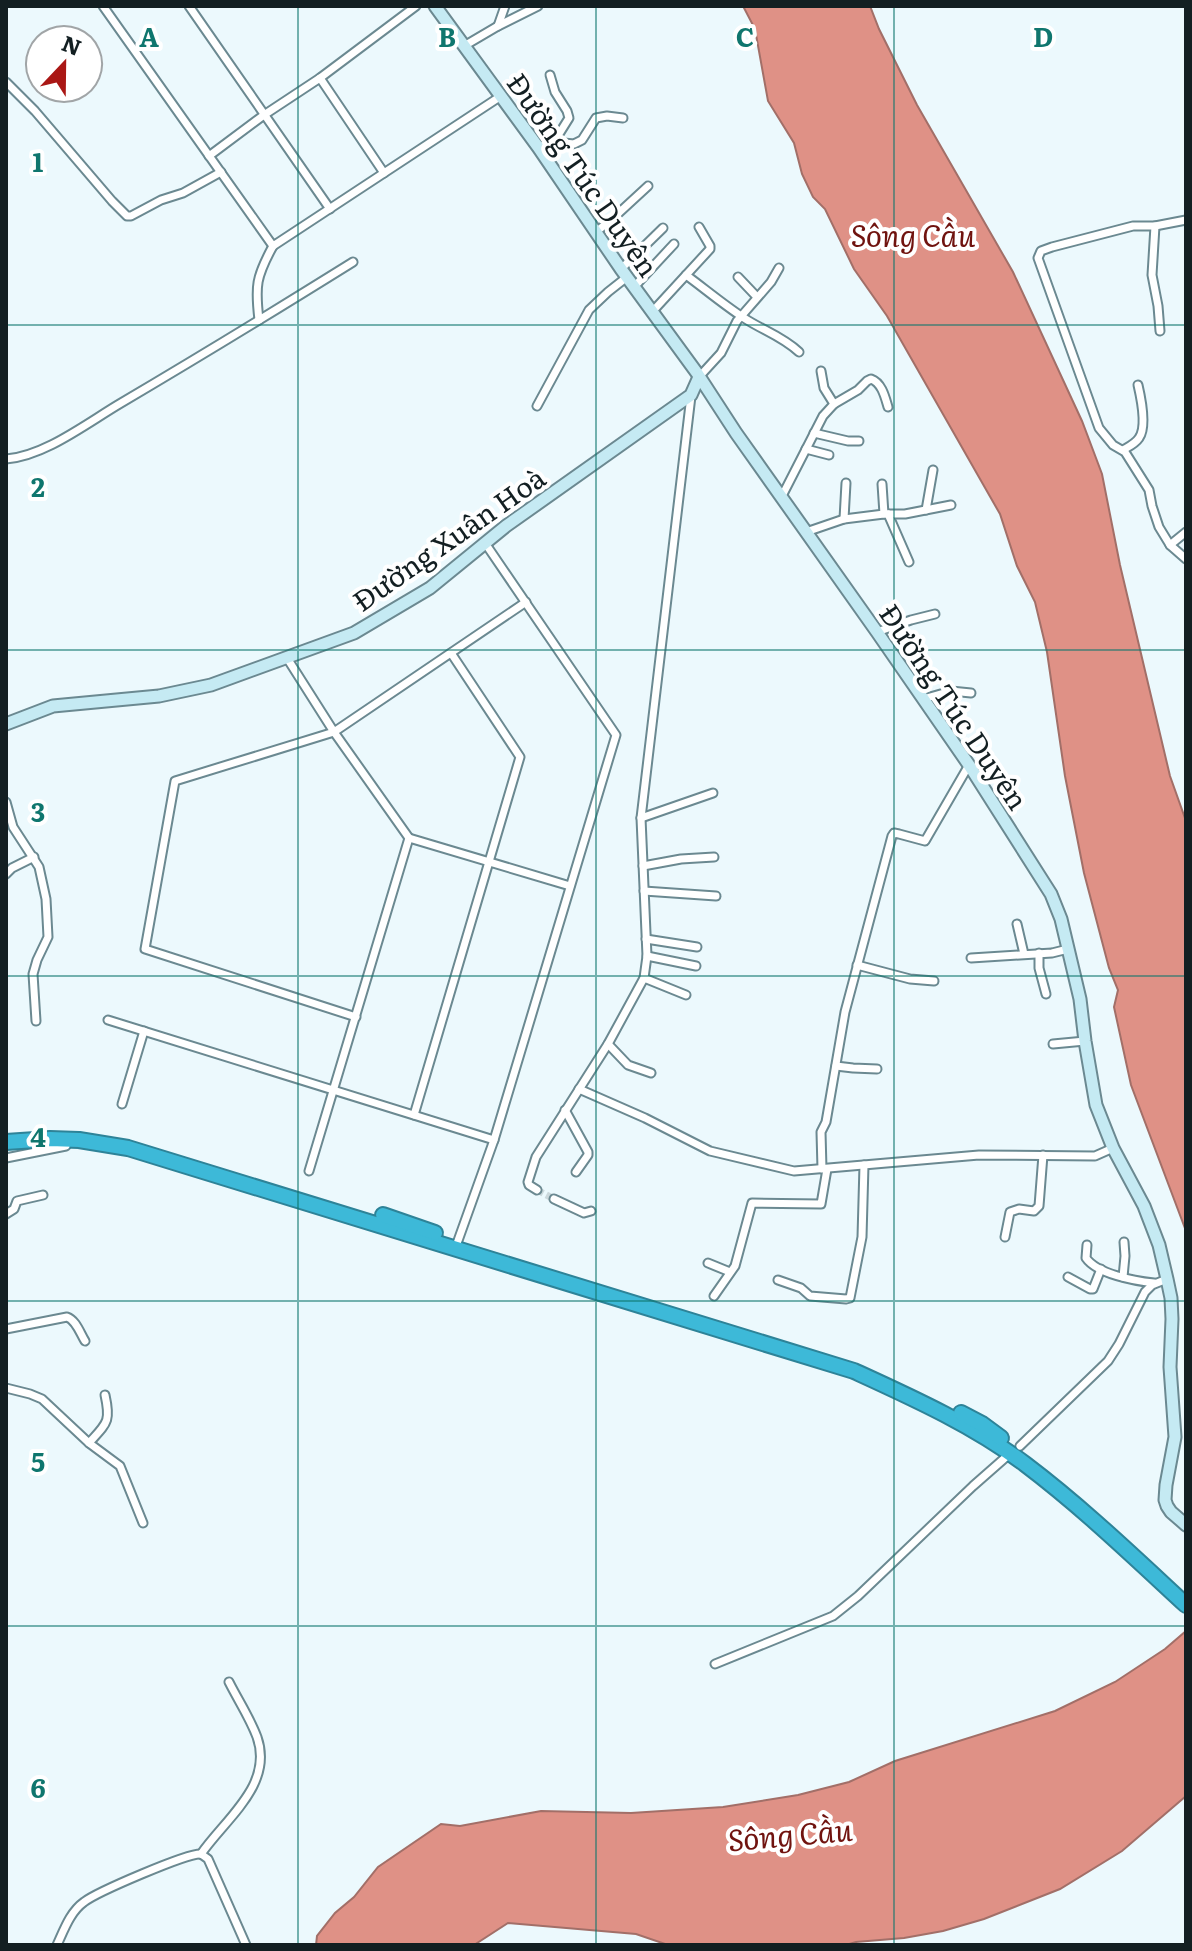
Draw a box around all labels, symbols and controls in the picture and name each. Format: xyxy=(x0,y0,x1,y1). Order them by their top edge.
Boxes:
text: A xyxy=(139,16,159,55)
text: B xyxy=(438,16,456,55)
text: C xyxy=(736,16,754,55)
text: D xyxy=(1033,16,1053,55)
north arrow xyxy=(24,24,104,104)
text: N xyxy=(57,25,87,63)
street label: Đường Túc Duyên xyxy=(498,63,670,285)
text: 1 xyxy=(33,141,44,180)
water label: Sông Cầu xyxy=(851,212,975,256)
street label: Đường Xuân Hoà xyxy=(343,456,553,620)
text: 2 xyxy=(31,466,45,505)
street label: Đường Túc Duyên xyxy=(870,595,1040,817)
text: 3 xyxy=(31,791,45,830)
text: 4 xyxy=(30,1116,46,1155)
text: 5 xyxy=(31,1441,45,1480)
text: 6 xyxy=(30,1767,46,1806)
water label: Sông Cầu xyxy=(726,1806,854,1860)

